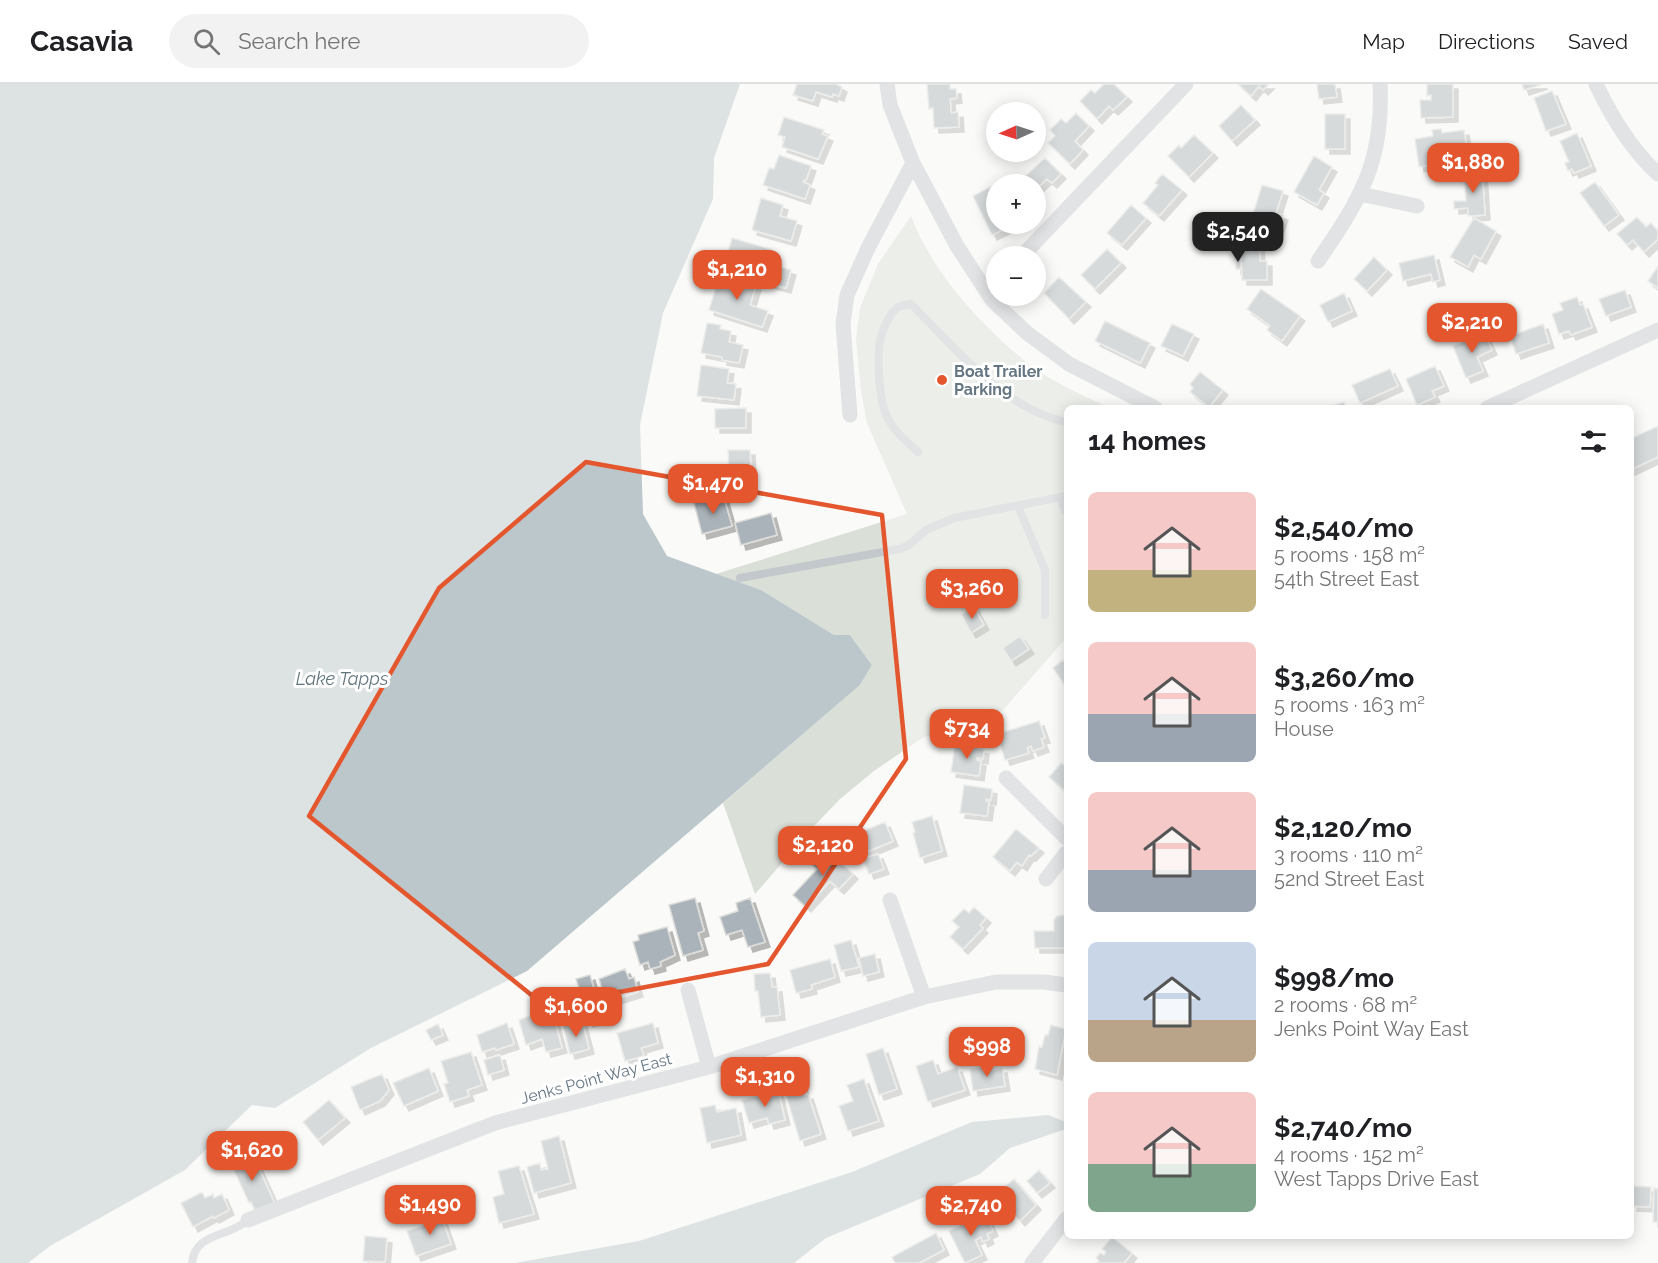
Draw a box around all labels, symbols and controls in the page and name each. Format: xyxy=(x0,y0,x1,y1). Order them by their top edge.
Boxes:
search box xyxy=(169,14,589,68)
text: Casavia xyxy=(30,25,133,58)
icon: search xyxy=(190,25,223,58)
text: Search here xyxy=(238,28,360,54)
text: Map xyxy=(1362,29,1405,54)
text: Directions xyxy=(1438,29,1535,54)
text: Saved xyxy=(1568,29,1628,54)
north arrow xyxy=(986,102,1046,162)
map controls xyxy=(986,102,1046,306)
pin: $1,880 xyxy=(1424,143,1522,194)
text: $1,880 xyxy=(1441,150,1505,174)
button: + xyxy=(986,174,1046,234)
pin: $2,540 xyxy=(1189,212,1287,263)
text: $2,540 xyxy=(1206,219,1270,243)
button: − xyxy=(986,246,1046,306)
pin: $1,210 xyxy=(688,250,786,301)
text: $1,210 xyxy=(707,257,767,281)
pin: $2,210 xyxy=(1423,303,1521,354)
text: $2,210 xyxy=(1441,310,1503,334)
place label: Boat Trailer Parking xyxy=(954,362,1043,399)
marker: Boat Trailer Parking xyxy=(935,373,949,387)
icon: filters xyxy=(1577,425,1610,458)
text: 14 homes xyxy=(1088,426,1206,456)
pin: $1,470 xyxy=(664,464,762,515)
text: $1,470 xyxy=(682,471,744,495)
text: $2,540/mo xyxy=(1274,513,1413,543)
icon: home xyxy=(1136,516,1208,588)
text: 5 rooms · 158 m² xyxy=(1274,543,1425,567)
text: 54th Street East xyxy=(1274,567,1419,591)
pin: $3,260 xyxy=(923,569,1021,620)
text: $3,260 xyxy=(940,576,1004,600)
text: $3,260/mo xyxy=(1274,663,1414,693)
icon: home xyxy=(1136,666,1208,738)
water label: Lake Tapps xyxy=(296,668,389,689)
text: 5 rooms · 163 m² xyxy=(1274,693,1425,717)
pin: $734 xyxy=(931,709,1003,760)
text: $734 xyxy=(944,716,990,740)
text: House xyxy=(1274,717,1334,741)
text: $2,120/mo xyxy=(1274,813,1412,843)
icon: home xyxy=(1136,816,1208,888)
pin: $2,120 xyxy=(774,826,872,877)
text: $2,120 xyxy=(792,833,854,857)
text: 3 rooms · 110 m² xyxy=(1274,843,1423,867)
text: 52nd Street East xyxy=(1274,867,1424,891)
text: $998/mo xyxy=(1274,963,1394,993)
icon: home xyxy=(1136,966,1208,1038)
pin: $1,600 xyxy=(527,987,625,1038)
text: 2 rooms · 68 m² xyxy=(1274,993,1417,1017)
text: $1,600 xyxy=(544,994,608,1018)
text: Jenks Point Way East xyxy=(1274,1017,1469,1041)
pin: $998 xyxy=(951,1027,1023,1078)
text: $998 xyxy=(963,1034,1011,1058)
street label: Jenks Point Way East xyxy=(518,1049,674,1108)
pin: $1,310 xyxy=(716,1057,814,1108)
text: $1,310 xyxy=(735,1064,795,1088)
text: $2,740/mo xyxy=(1274,1113,1412,1143)
icon: home xyxy=(1136,1116,1208,1188)
pin: $1,620 xyxy=(203,1131,301,1182)
text: $1,620 xyxy=(221,1138,283,1162)
text: 4 rooms · 152 m² xyxy=(1274,1143,1424,1167)
text: West Tapps Drive East xyxy=(1274,1167,1479,1191)
pin: $1,490 xyxy=(381,1185,479,1236)
pin: $2,740 xyxy=(922,1186,1020,1237)
text: $1,490 xyxy=(399,1192,461,1216)
text: $2,740 xyxy=(940,1193,1002,1217)

